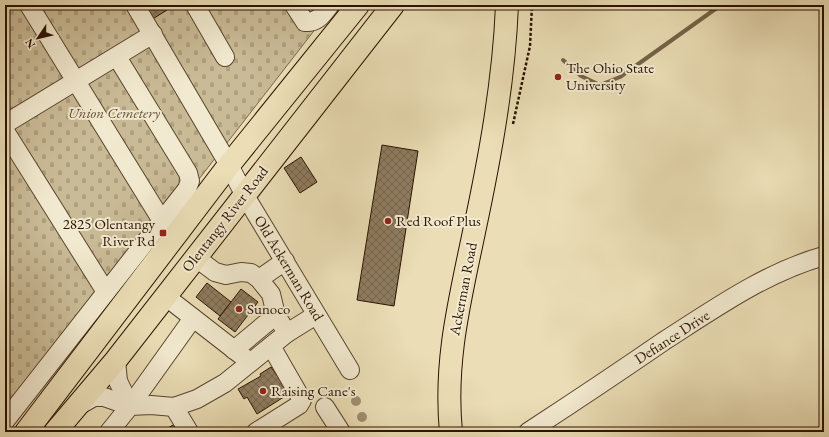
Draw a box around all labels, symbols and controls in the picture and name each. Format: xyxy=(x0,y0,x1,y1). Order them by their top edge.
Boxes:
north arrow xyxy=(18,18,58,58)
text: N xyxy=(21,36,38,51)
place label: The Ohio State University xyxy=(566,58,654,94)
marker: The Ohio State University xyxy=(553,72,563,82)
park label: Union Cemetery xyxy=(68,103,160,122)
street label: Olentangy River Road xyxy=(177,162,272,276)
street label: Old Ackerman Road xyxy=(250,211,329,324)
place label: Red Roof Plus xyxy=(396,211,481,230)
place label: 2825 Olentangy River Rd xyxy=(63,214,155,250)
marker: Red Roof Plus xyxy=(383,216,393,226)
marker: 2825 Olentangy River Rd xyxy=(158,228,168,238)
street label: Ackerman Road xyxy=(444,240,481,338)
place label: Sunoco xyxy=(247,299,290,318)
marker: Sunoco xyxy=(234,304,244,314)
street label: Defiance Drive xyxy=(631,305,713,368)
place label: Raising Cane's xyxy=(271,381,356,400)
marker: Raising Cane's xyxy=(258,386,268,396)

